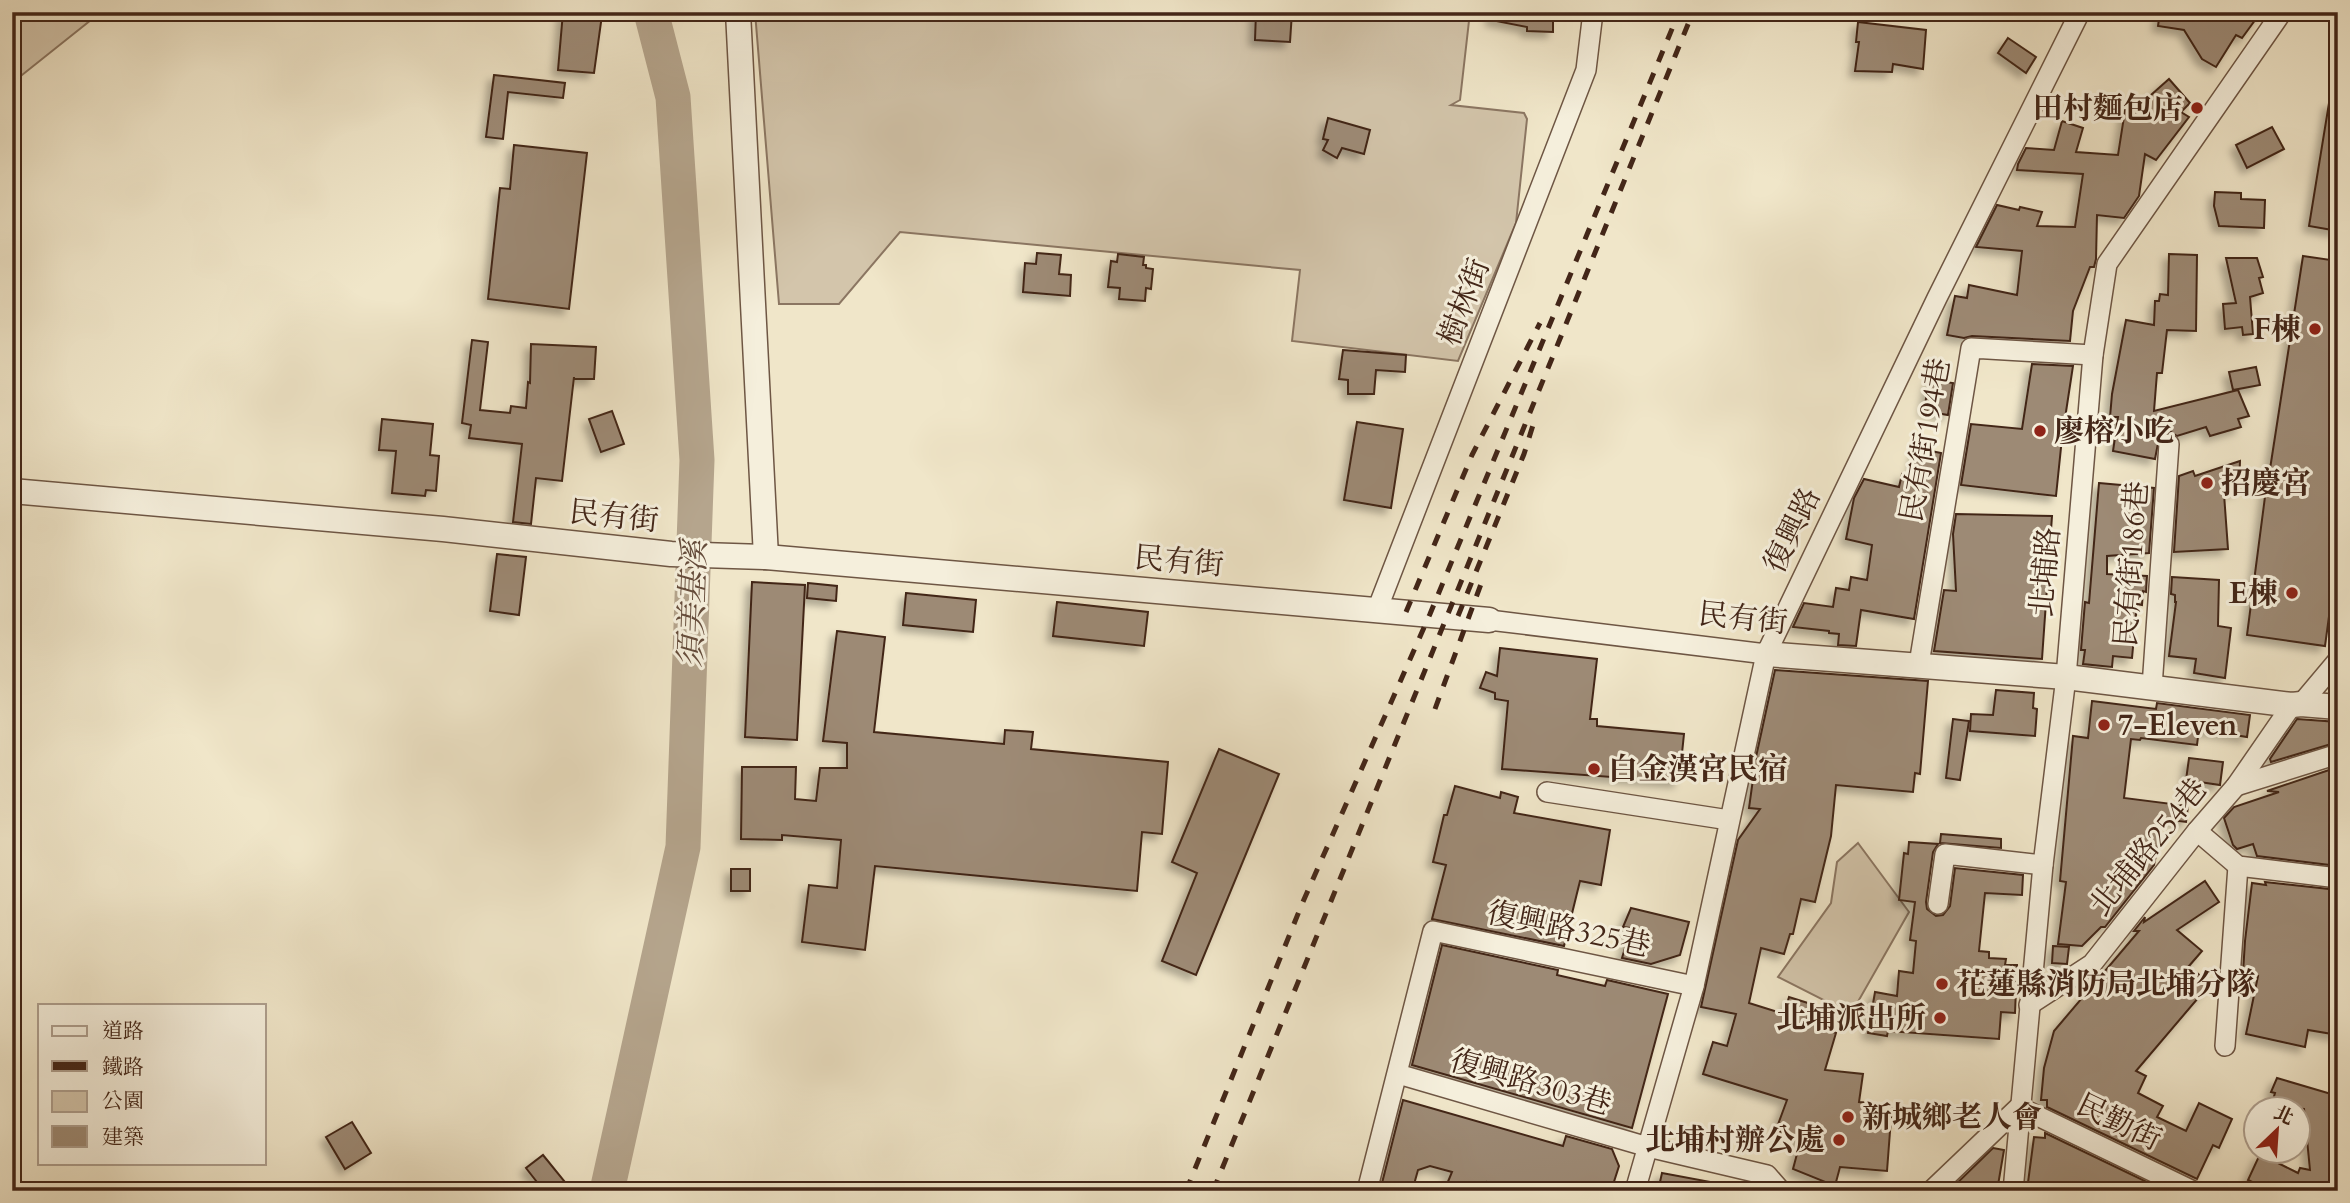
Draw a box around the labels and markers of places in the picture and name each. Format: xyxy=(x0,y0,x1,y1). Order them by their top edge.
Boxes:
place label: 田村麵包店 xyxy=(2033,88,2183,129)
marker: 田村麵包店 xyxy=(2189,100,2205,116)
place label: F棟 xyxy=(2253,309,2301,350)
marker: F棟 xyxy=(2307,321,2323,337)
place label: 廖榕小吃 xyxy=(2054,411,2174,452)
marker: 廖榕小吃 xyxy=(2032,423,2048,439)
place label: 招慶宮 xyxy=(2221,463,2311,504)
marker: 招慶宮 xyxy=(2199,475,2215,491)
place label: E棟 xyxy=(2229,573,2278,614)
marker: E棟 xyxy=(2284,585,2300,601)
place label: 7-Eleven xyxy=(2118,705,2237,746)
marker: 7-Eleven xyxy=(2096,717,2112,733)
place label: 白金漢宮民宿 xyxy=(1608,749,1788,790)
marker: 白金漢宮民宿 xyxy=(1586,761,1602,777)
place label: 花蓮縣消防局北埔分隊 xyxy=(1956,964,2256,1005)
marker: 花蓮縣消防局北埔分隊 xyxy=(1934,976,1950,992)
place label: 北埔派出所 xyxy=(1776,998,1926,1039)
marker: 北埔派出所 xyxy=(1932,1010,1948,1026)
place label: 新城鄉老人會 xyxy=(1862,1097,2042,1138)
marker: 新城鄉老人會 xyxy=(1840,1109,1856,1125)
place label: 北埔村辦公處 xyxy=(1645,1120,1825,1161)
marker: 北埔村辦公處 xyxy=(1831,1132,1847,1148)

